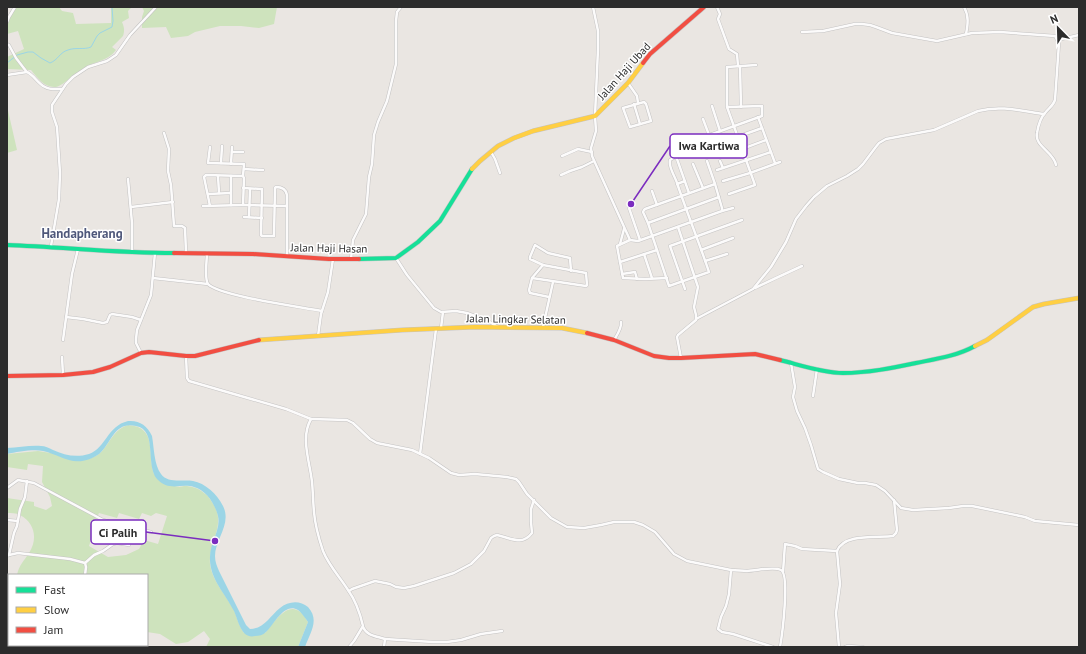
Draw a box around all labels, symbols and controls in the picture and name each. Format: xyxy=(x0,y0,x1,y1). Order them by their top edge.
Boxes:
north arrow xyxy=(1038,8,1078,48)
text: N xyxy=(1048,11,1060,27)
street label: Jalan Haji Ubad xyxy=(594,39,653,103)
callout: Iwa Kartiwa xyxy=(670,134,747,158)
text: Iwa Kartiwa xyxy=(679,138,739,153)
district label: Handapherang xyxy=(41,225,123,242)
street label: Jalan Haji Hasan xyxy=(289,240,368,256)
street label: Jalan Lingkar Selatan xyxy=(465,311,566,327)
callout: Ci Palih xyxy=(91,520,146,544)
text: Ci Palih xyxy=(99,525,137,540)
legend xyxy=(8,574,148,646)
text: Fast xyxy=(44,582,65,597)
text: Slow xyxy=(44,602,69,617)
text: Jam xyxy=(43,622,63,637)

